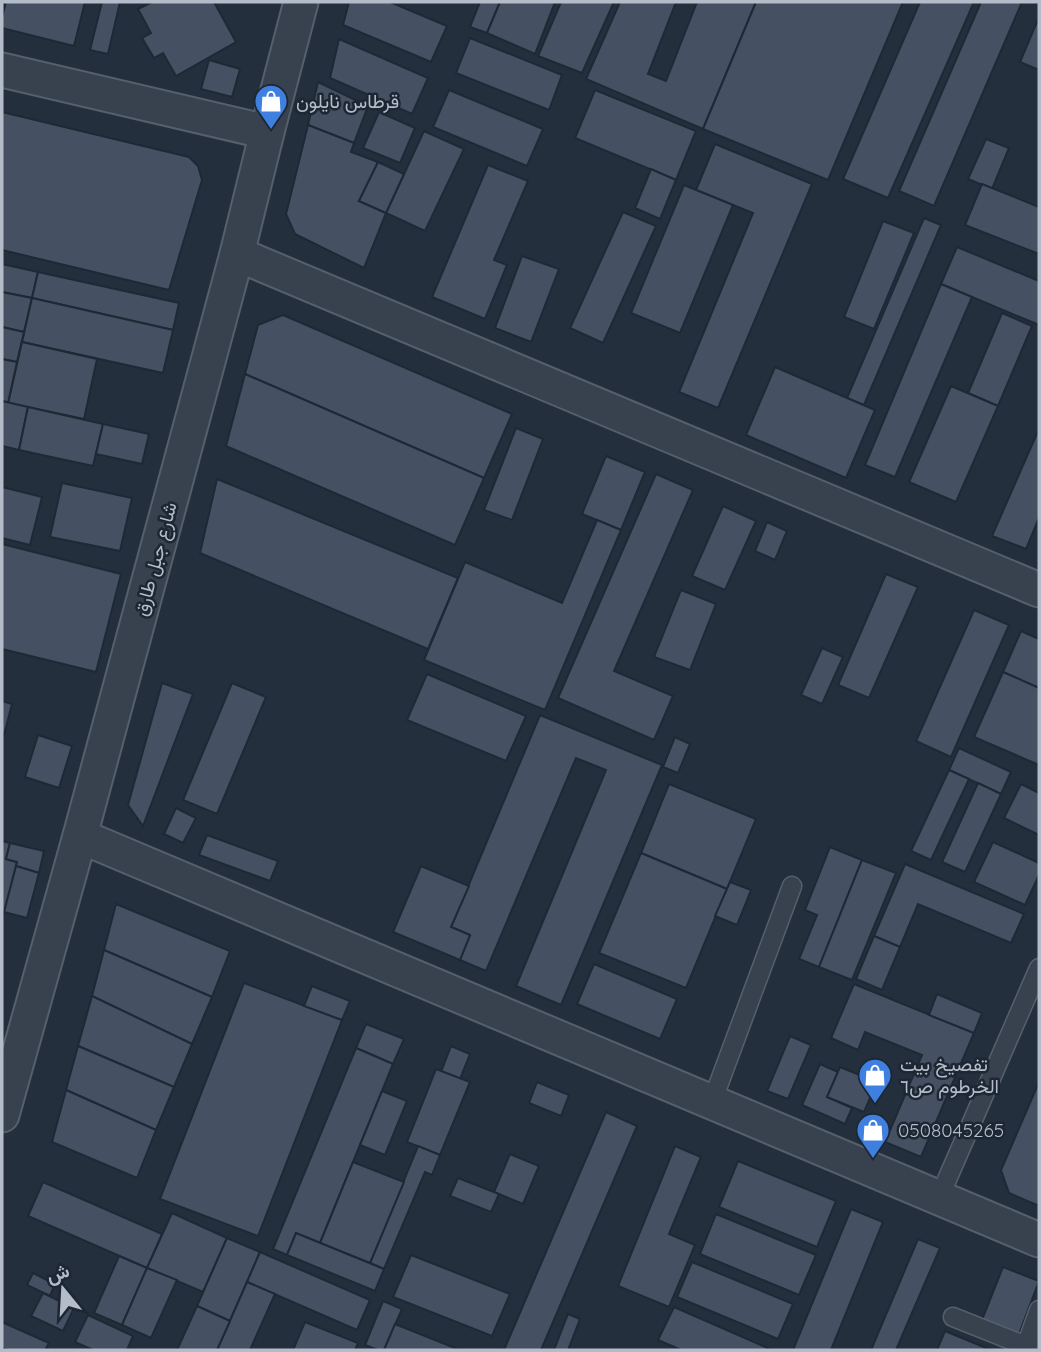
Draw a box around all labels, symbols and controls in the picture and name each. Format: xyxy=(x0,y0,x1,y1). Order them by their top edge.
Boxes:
shop icon: قرطاس نايلون xyxy=(252,82,290,131)
place label: قرطاس نايلون xyxy=(296,89,399,113)
street label: شارع جبل طارق xyxy=(128,499,183,619)
place label: تفصيخ بيت الخرطوم ص٦ xyxy=(900,1052,999,1099)
shop icon: تفصيخ بيت الخرطوم ص٦ xyxy=(856,1056,894,1105)
shop icon: 0508045265 xyxy=(854,1111,892,1160)
place label: 0508045265 xyxy=(898,1118,1004,1142)
north arrow xyxy=(28,1254,98,1324)
text: ش xyxy=(43,1258,72,1288)

